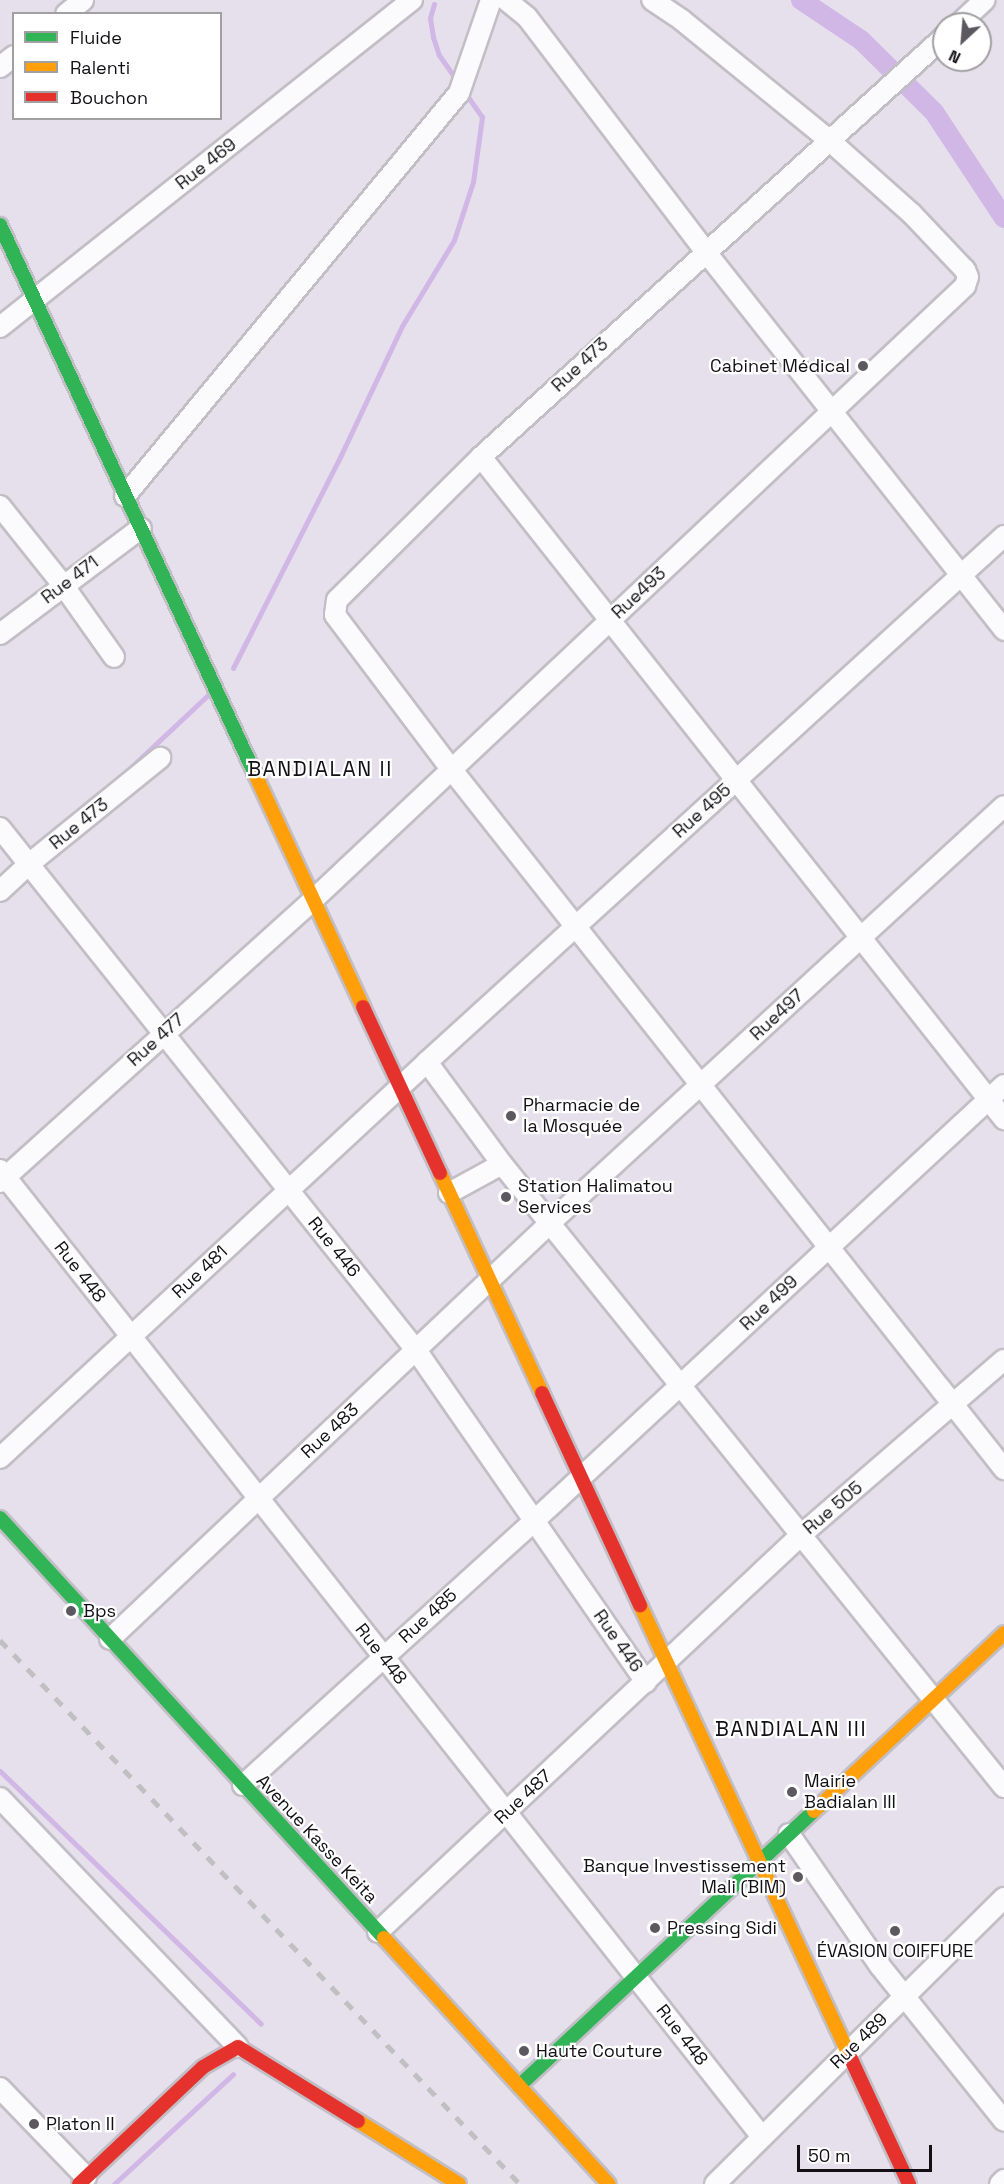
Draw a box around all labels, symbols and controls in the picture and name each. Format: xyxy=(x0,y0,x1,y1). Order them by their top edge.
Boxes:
legend xyxy=(12,12,222,120)
north arrow xyxy=(932,12,992,72)
text: Fluide xyxy=(70,26,122,49)
text: N xyxy=(945,45,964,69)
text: Ralenti xyxy=(70,56,130,79)
text: Bouchon xyxy=(70,86,148,109)
street label: Rue 469 xyxy=(171,134,241,194)
street label: Rue 473 xyxy=(547,333,613,397)
place label: Cabinet Médical xyxy=(710,355,850,377)
marker: Cabinet Médical xyxy=(854,357,872,375)
street label: Rue 471 xyxy=(37,552,103,608)
street label: Rue493 xyxy=(607,563,671,623)
district label: BANDIALAN II xyxy=(247,756,393,782)
street label: Rue 495 xyxy=(669,779,735,843)
street label: Rue 473 xyxy=(45,794,113,854)
street label: Rue497 xyxy=(746,985,808,1045)
street label: Rue 477 xyxy=(123,1009,189,1071)
place label: Pharmacie de la Mosquée xyxy=(523,1095,640,1138)
marker: Pharmacie de la Mosquée xyxy=(504,1109,518,1123)
place label: Station Halimatou Services xyxy=(518,1176,673,1218)
marker: Station Halimatou Services xyxy=(499,1190,513,1204)
street label: Rue 446 xyxy=(303,1213,365,1281)
street label: Rue 448 xyxy=(50,1237,110,1307)
street label: Rue 481 xyxy=(168,1241,232,1303)
street label: Rue 499 xyxy=(736,1271,802,1335)
street label: Rue 483 xyxy=(297,1399,363,1463)
street label: Rue 505 xyxy=(799,1477,867,1539)
street label: Rue 485 xyxy=(394,1584,462,1648)
place label: Bps xyxy=(83,1600,116,1622)
marker: Bps xyxy=(64,1604,78,1618)
street label: Rue 446 xyxy=(589,1606,647,1676)
street label: Rue 448 xyxy=(351,1619,411,1689)
district label: BANDIALAN III xyxy=(715,1716,867,1742)
street label: Rue 487 xyxy=(490,1765,556,1829)
street label: Avenue Kasse Keita xyxy=(252,1770,382,1908)
place label: Mairie Badialan III xyxy=(804,1771,896,1814)
marker: Mairie Badialan III xyxy=(785,1785,799,1799)
place label: Banque Investissement Mali (BIM) xyxy=(583,1856,786,1898)
marker: Banque Investissement Mali (BIM) xyxy=(791,1870,805,1884)
place label: Pressing Sidi xyxy=(667,1917,777,1939)
marker: Pressing Sidi xyxy=(648,1921,662,1935)
marker: ÉVASION COIFFURE xyxy=(888,1924,902,1938)
place label: ÉVASION COIFFURE xyxy=(817,1940,973,1962)
street label: Rue 448 xyxy=(652,2000,712,2070)
street label: Rue 489 xyxy=(826,2009,892,2073)
place label: Haute Couture xyxy=(536,2040,662,2062)
marker: Haute Couture xyxy=(517,2044,531,2058)
place label: Platon II xyxy=(46,2113,115,2135)
marker: Platon II xyxy=(27,2117,41,2131)
scale bar xyxy=(800,2133,935,2171)
text: 50 m xyxy=(808,2144,850,2167)

